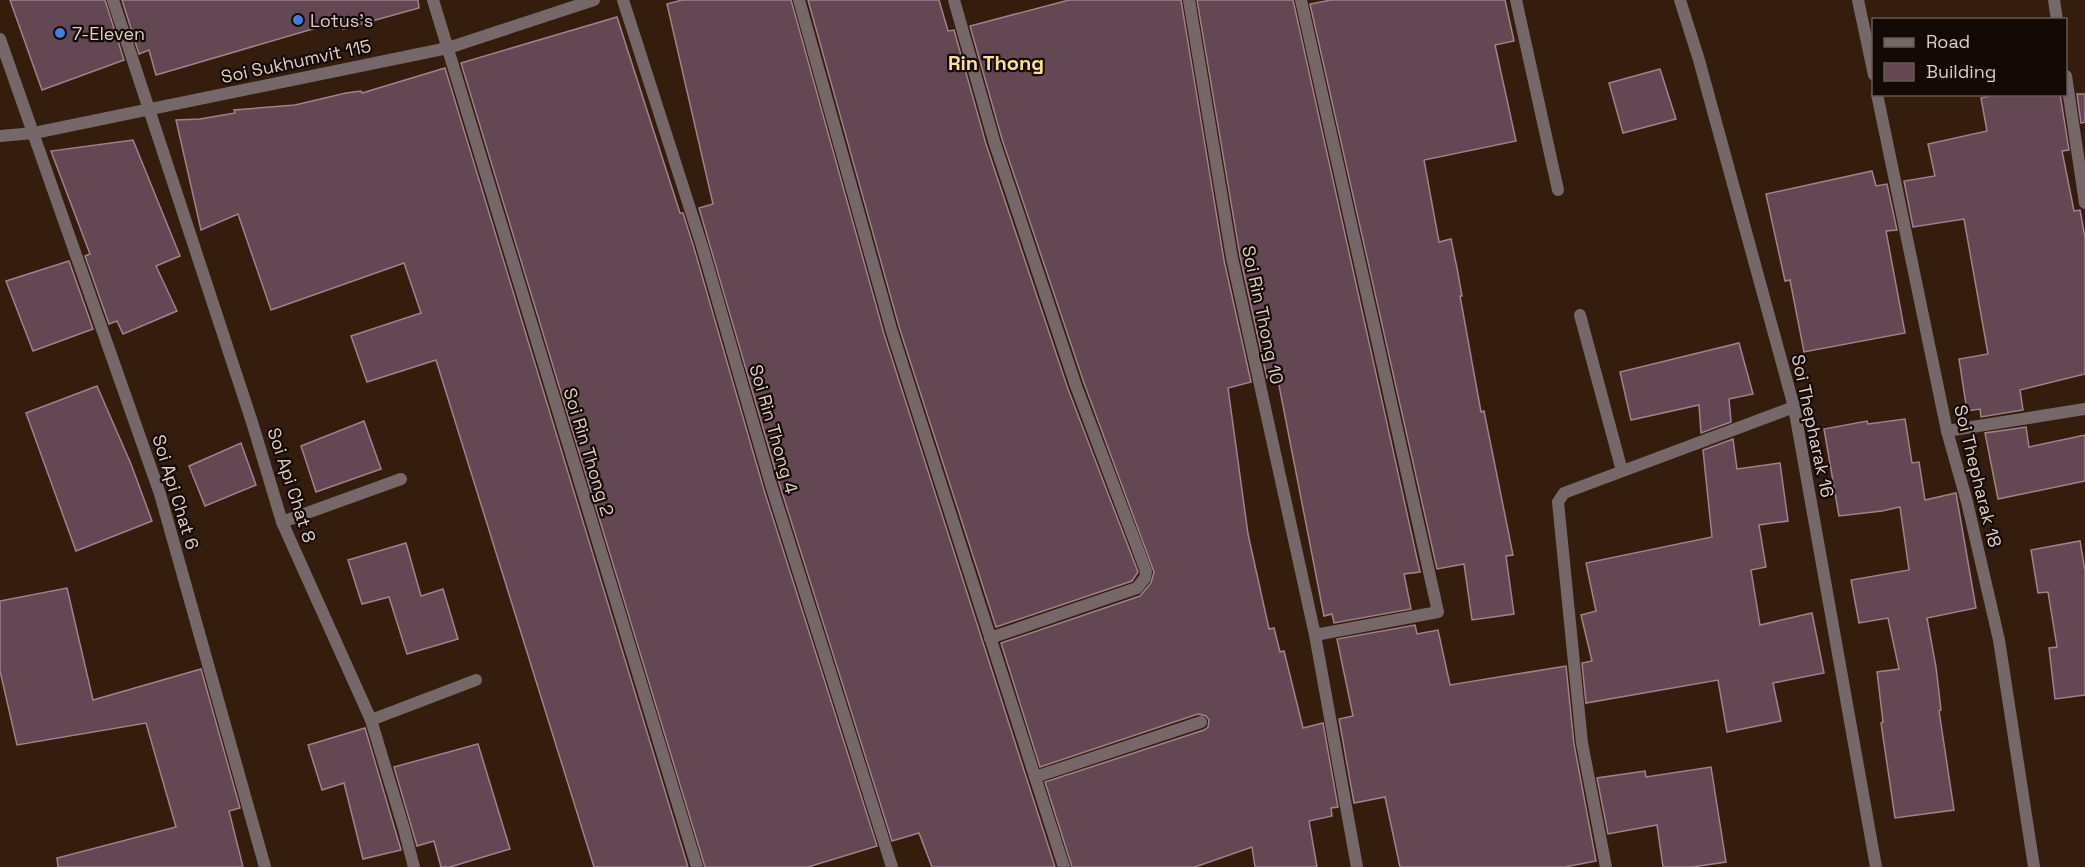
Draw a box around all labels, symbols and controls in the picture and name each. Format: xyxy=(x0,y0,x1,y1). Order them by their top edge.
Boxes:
place label: Lotus's xyxy=(310,9,373,32)
marker: Lotus's xyxy=(291,13,305,27)
legend xyxy=(1872,18,2067,96)
place label: 7-Eleven xyxy=(72,22,145,45)
marker: 7-Eleven xyxy=(53,26,67,40)
text: Road xyxy=(1926,30,1970,53)
street label: Soi Sukhumvit 115 xyxy=(219,34,373,88)
district label: Rin Thong xyxy=(948,50,1044,76)
text: Building xyxy=(1926,60,1996,83)
street label: Soi Rin Thong 10 xyxy=(1237,244,1289,386)
street label: Soi Thepharak 16 xyxy=(1787,352,1839,500)
street label: Soi Rin Thong 4 xyxy=(745,362,803,496)
street label: Soi Rin Thong 2 xyxy=(559,385,619,519)
street label: Soi Thepharak 18 xyxy=(1949,402,2007,550)
street label: Soi Api Chat 8 xyxy=(263,425,321,545)
street label: Soi Api Chat 6 xyxy=(148,432,204,552)

